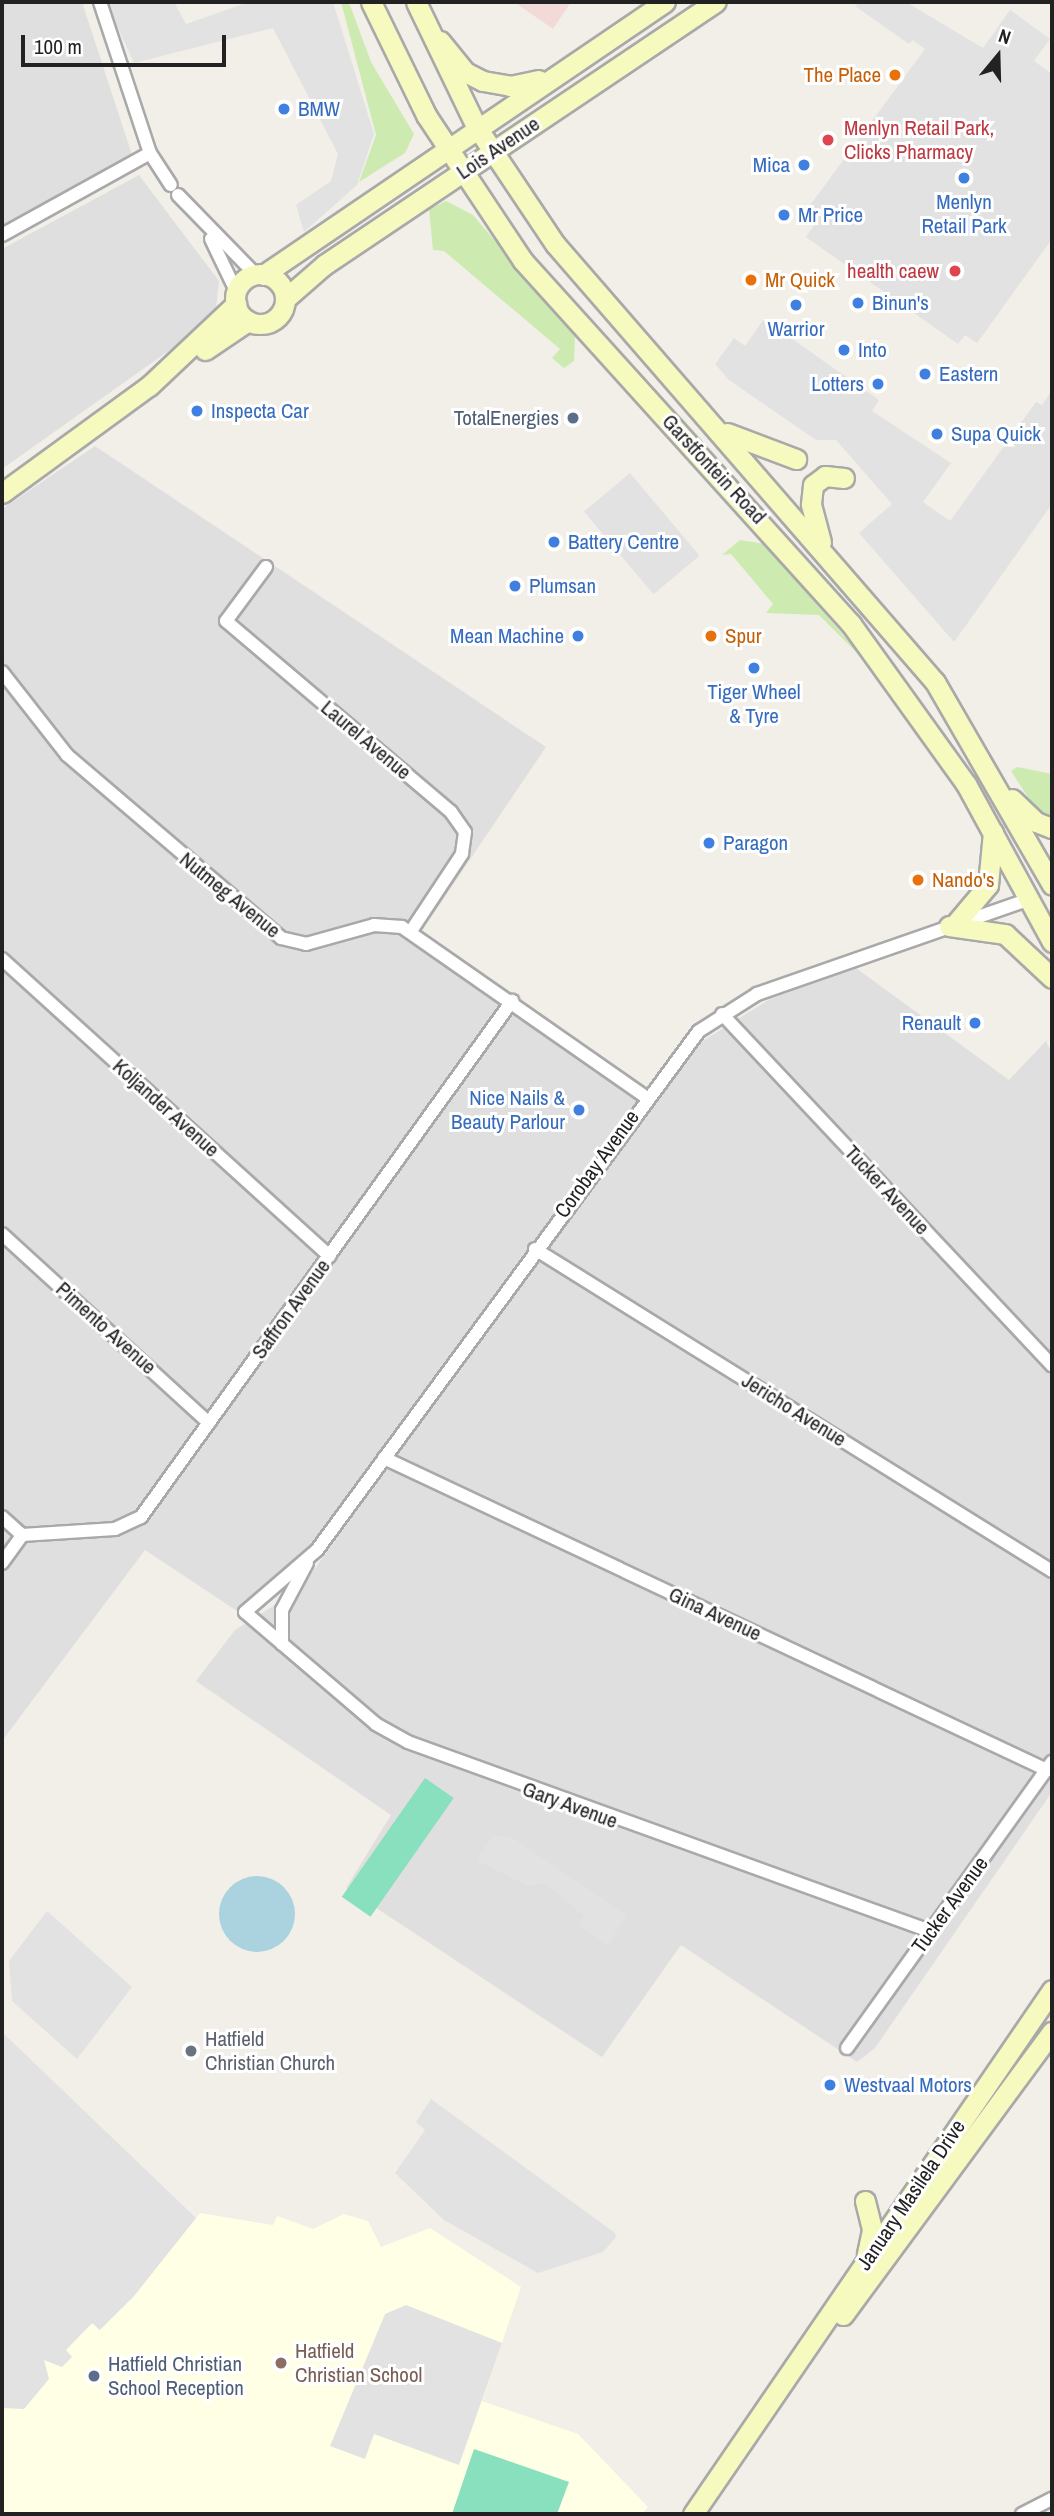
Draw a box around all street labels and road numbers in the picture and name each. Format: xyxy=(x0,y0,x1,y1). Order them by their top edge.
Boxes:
street label: Lois Avenue xyxy=(451,111,545,185)
street label: Garstfontein Road xyxy=(657,409,771,529)
street label: Laurel Avenue xyxy=(315,695,417,785)
street label: Nutmeg Avenue xyxy=(174,846,286,944)
street label: Koljander Avenue xyxy=(107,1053,225,1163)
street label: Corobay Avenue xyxy=(549,1105,645,1223)
street label: Tucker Avenue xyxy=(839,1140,935,1240)
street label: Saffron Avenue xyxy=(246,1254,336,1364)
street label: Pimento Avenue xyxy=(50,1276,162,1380)
street label: Jericho Avenue xyxy=(737,1368,851,1452)
street label: Gina Avenue xyxy=(664,1581,766,1647)
street label: Gary Avenue xyxy=(519,1776,621,1834)
street label: Tucker Avenue xyxy=(906,1851,994,1959)
street label: January Masilela Drive xyxy=(851,2115,971,2275)

